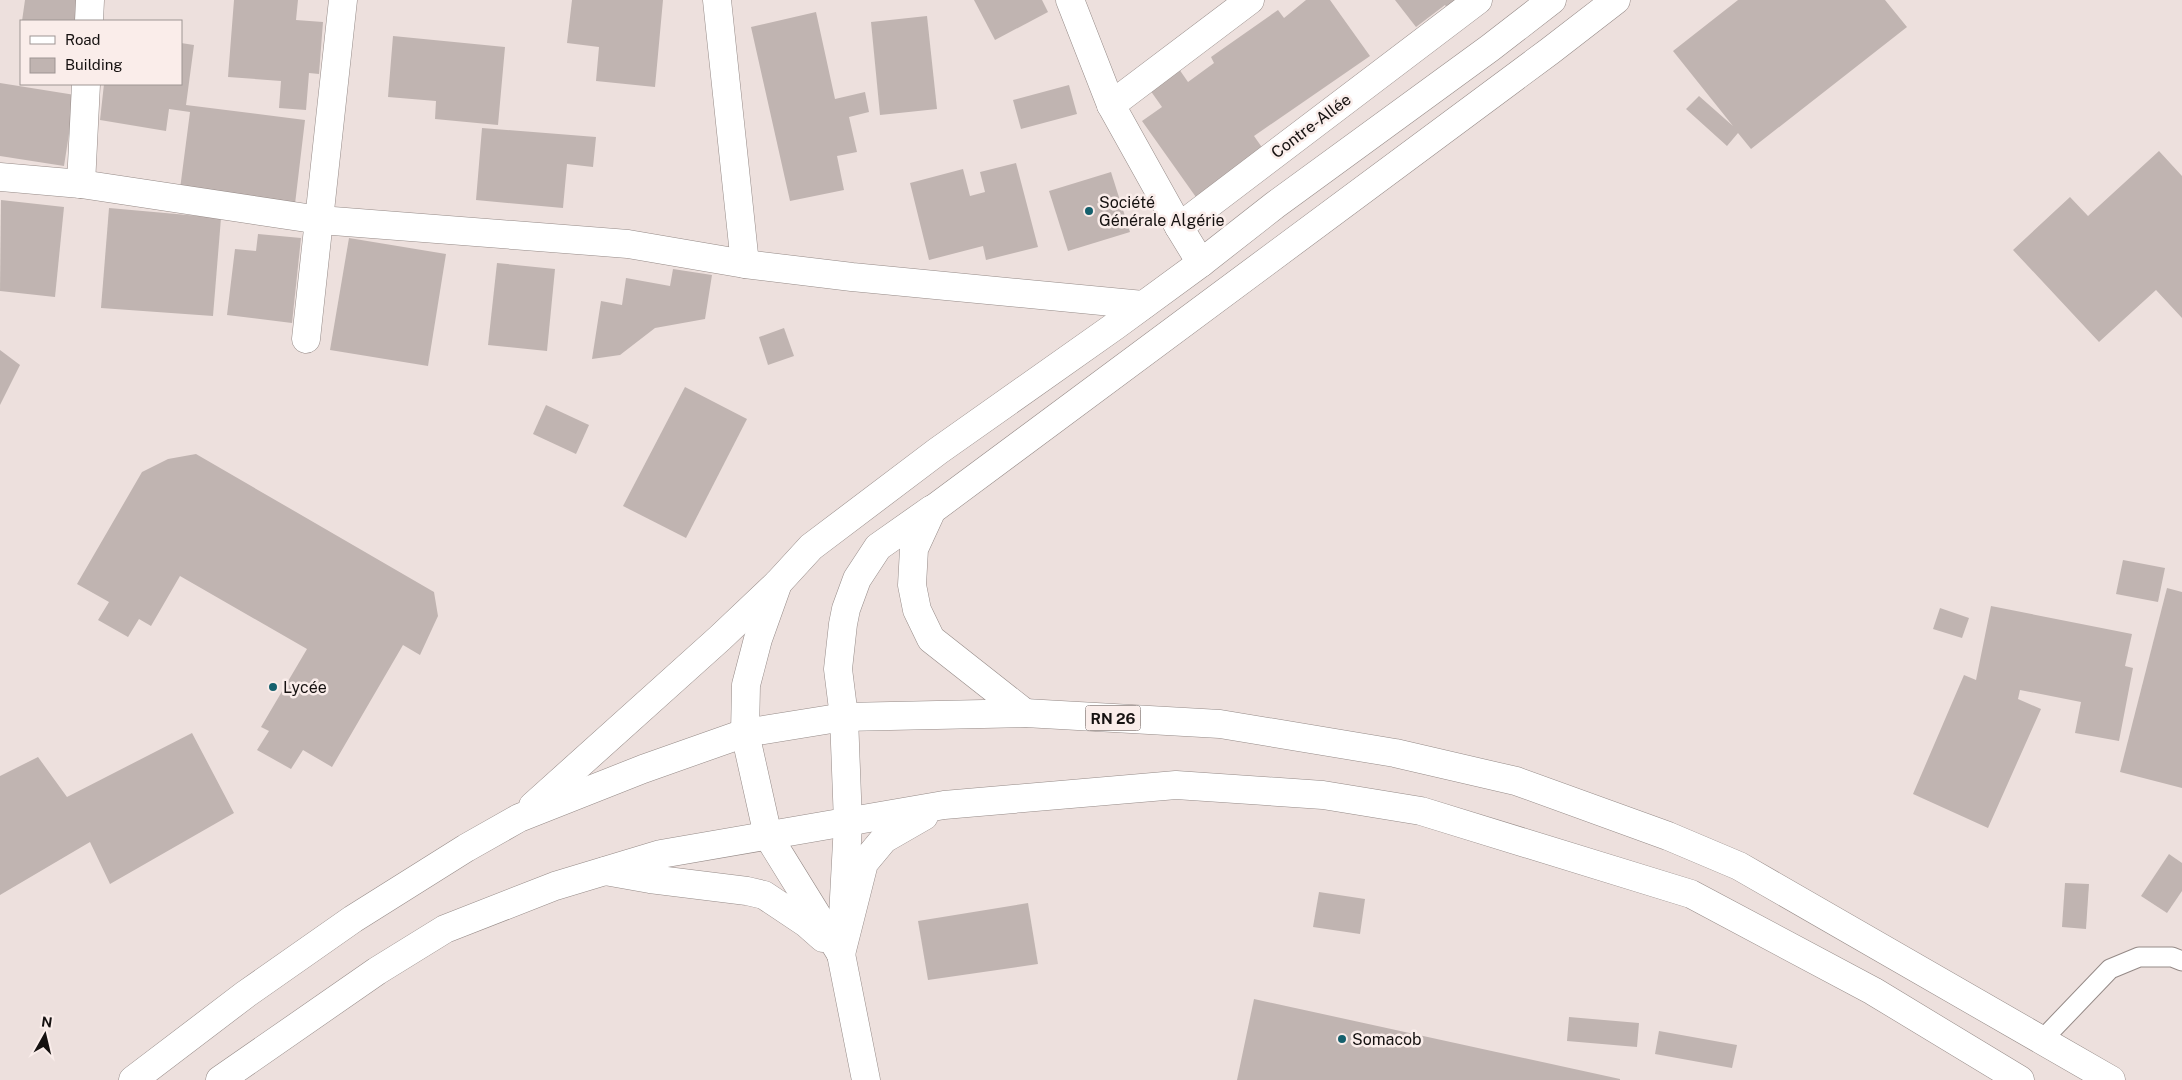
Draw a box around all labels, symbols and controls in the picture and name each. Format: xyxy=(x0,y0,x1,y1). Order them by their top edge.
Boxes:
legend xyxy=(20,20,182,85)
text: Road xyxy=(65,31,101,48)
text: Building xyxy=(65,56,123,73)
street label: Contre-Allée xyxy=(1267,90,1355,162)
place label: Société Générale Algérie xyxy=(1099,193,1225,230)
marker: Société Générale Algérie xyxy=(1083,205,1095,217)
place label: Lycée xyxy=(283,678,327,697)
marker: Lycée xyxy=(267,681,279,693)
road number: RN 26 xyxy=(1086,706,1140,730)
north arrow xyxy=(20,1010,70,1060)
text: N xyxy=(40,1013,53,1031)
place label: Somacob xyxy=(1352,1030,1422,1049)
marker: Somacob xyxy=(1336,1033,1348,1045)

